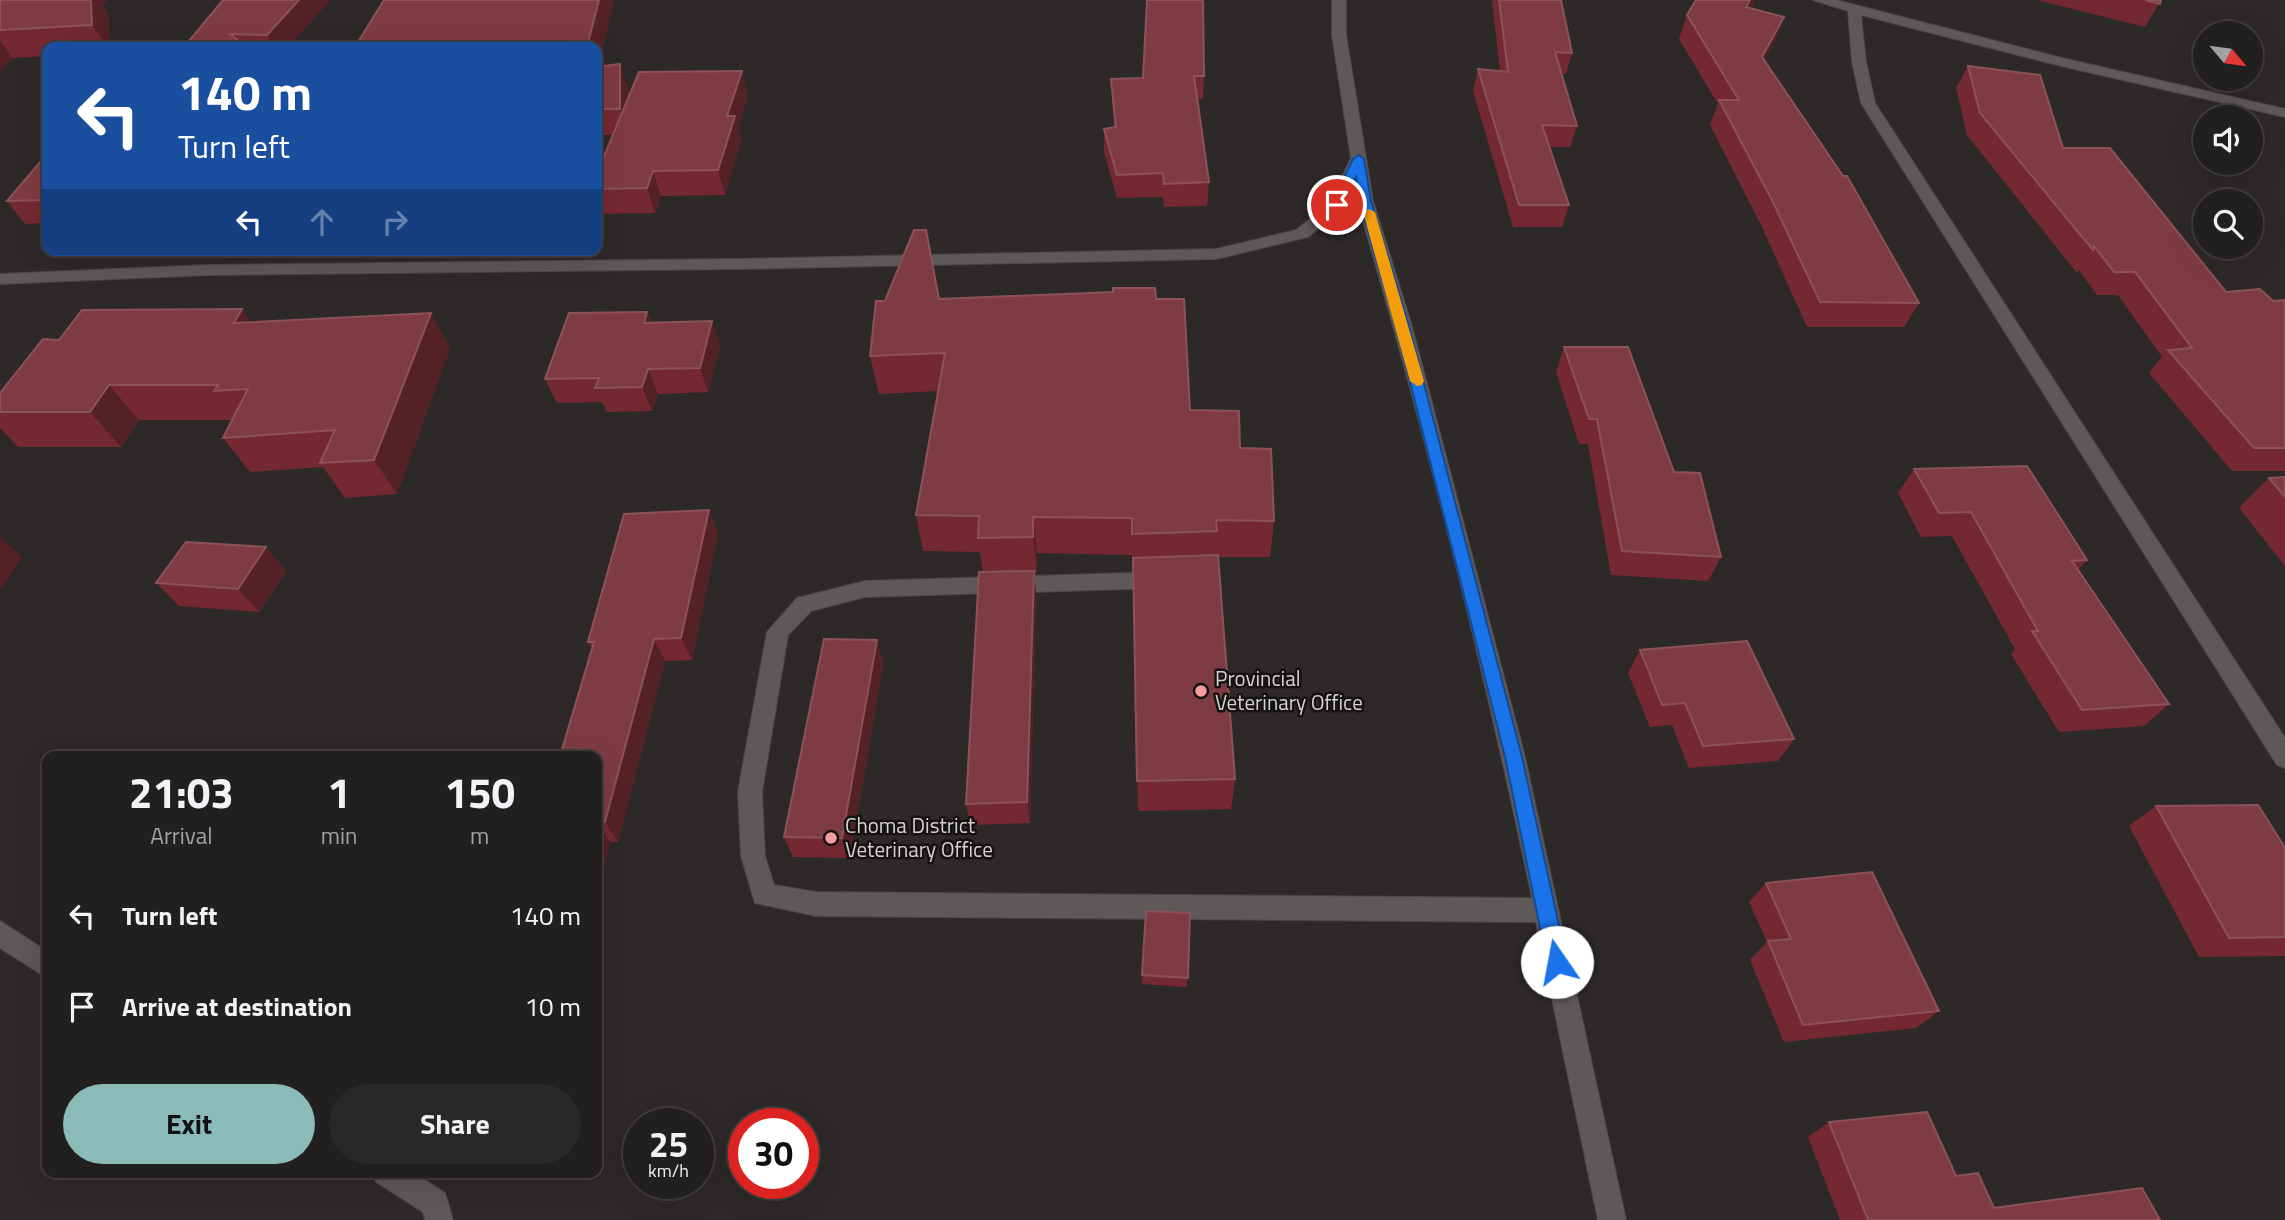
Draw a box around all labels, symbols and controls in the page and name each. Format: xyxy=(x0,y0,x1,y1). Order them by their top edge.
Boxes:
north arrow xyxy=(2193,21,2263,91)
map controls xyxy=(2193,21,2263,259)
text: 140 m xyxy=(178,54,312,129)
icon: left xyxy=(63,70,154,161)
button: sound xyxy=(2193,105,2263,175)
text: Turn left xyxy=(178,122,290,170)
pin xyxy=(1307,175,1367,235)
icon: arrive xyxy=(1318,186,1356,224)
button: search xyxy=(2193,189,2263,259)
icon: left xyxy=(230,203,268,241)
icon: ahead xyxy=(303,203,341,241)
icon: right xyxy=(376,203,414,241)
place label: Provincial Veterinary Office xyxy=(1215,662,1363,718)
marker: Provincial Veterinary Office xyxy=(1193,683,1209,699)
text: 21:03 xyxy=(129,760,234,824)
text: 1 xyxy=(327,760,351,824)
text: 150 xyxy=(444,760,515,824)
place label: Choma District Veterinary Office xyxy=(845,809,993,865)
text: Arrival xyxy=(150,818,213,853)
text: min xyxy=(321,818,357,853)
text: m xyxy=(470,818,489,853)
marker: Choma District Veterinary Office xyxy=(823,830,839,846)
text: Turn left xyxy=(122,896,217,935)
text: 140 m xyxy=(510,896,581,935)
icon: left xyxy=(63,897,101,935)
position arrow xyxy=(1520,925,1594,999)
text: Arrive at destination xyxy=(122,987,352,1026)
text: 10 m xyxy=(524,987,581,1026)
icon: arrive xyxy=(63,988,101,1026)
button: Exit xyxy=(63,1084,315,1164)
button: Share xyxy=(329,1084,581,1164)
speed limit sign: 30 xyxy=(728,1108,819,1199)
text: 25 xyxy=(649,1117,688,1171)
text: km/h xyxy=(648,1157,689,1184)

